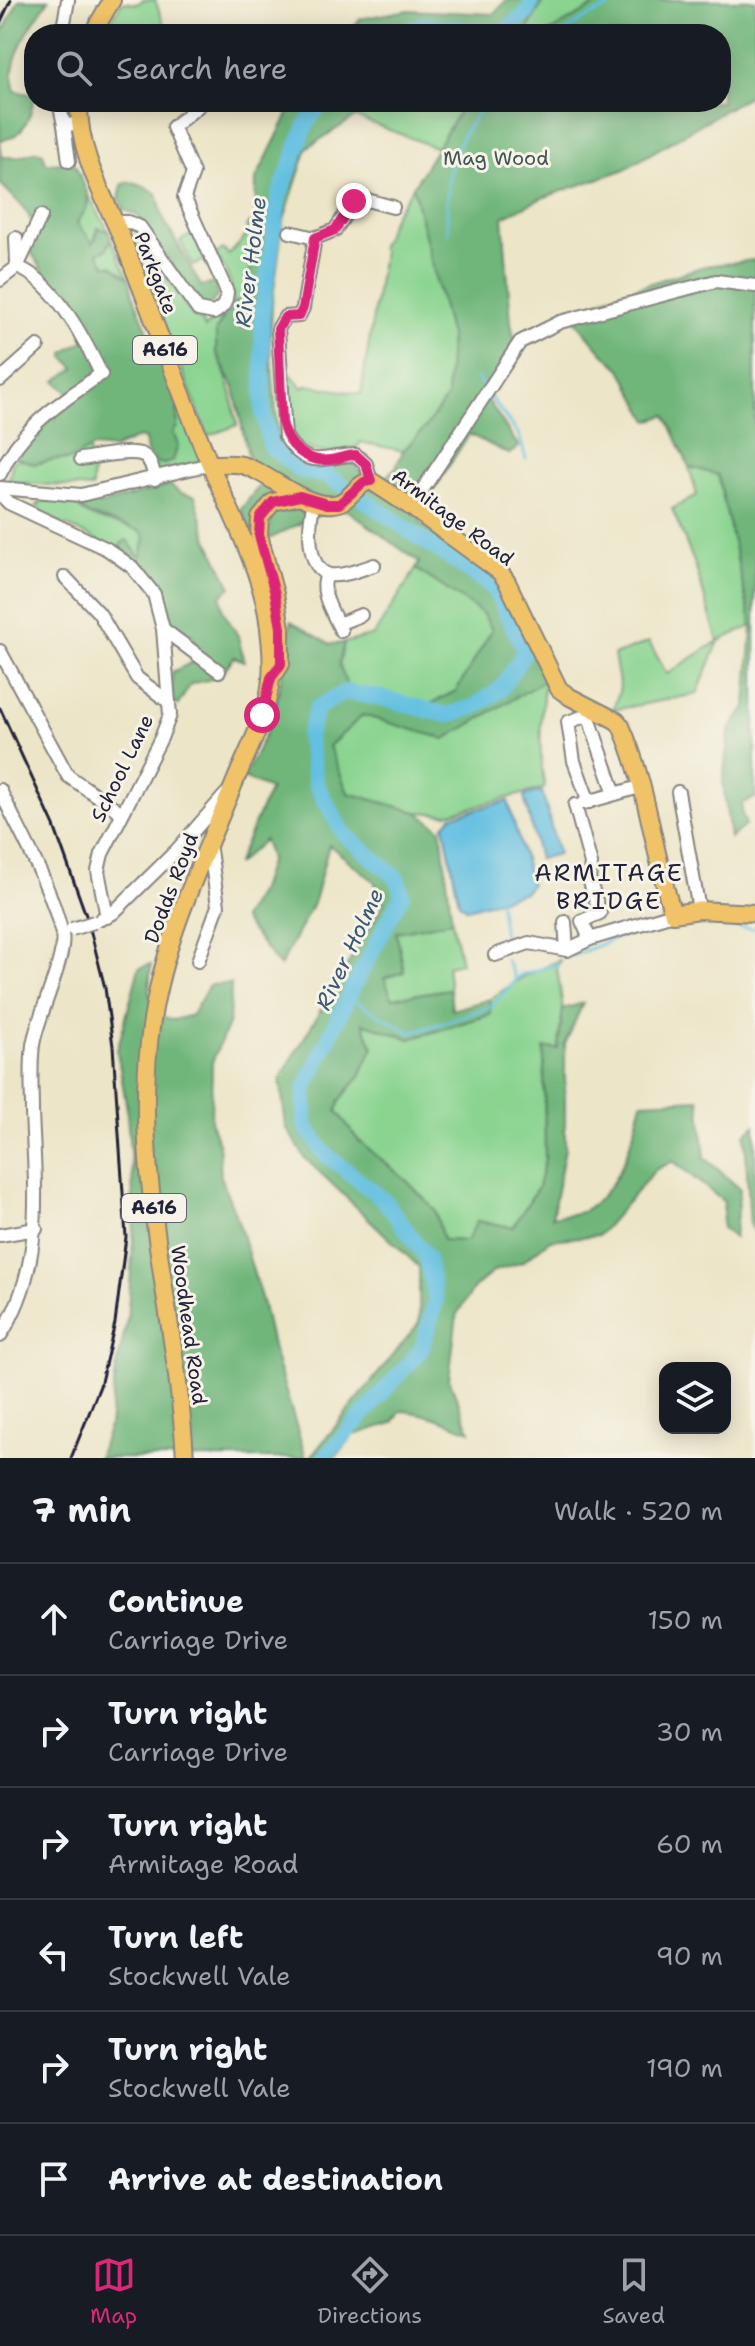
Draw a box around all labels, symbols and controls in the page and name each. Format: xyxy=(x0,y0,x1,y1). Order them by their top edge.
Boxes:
search box xyxy=(24,24,731,112)
icon: search xyxy=(52,46,96,90)
text: Search here xyxy=(116,48,287,89)
park label: Mag Wood xyxy=(443,145,549,171)
route end xyxy=(336,183,372,219)
water label: River Holme xyxy=(228,195,273,329)
street label: Parkgate xyxy=(128,228,184,318)
road number: A616 xyxy=(133,336,197,364)
street label: Armitage Road xyxy=(387,463,520,572)
route start xyxy=(244,697,280,733)
street label: School Lane xyxy=(85,710,159,826)
street label: Dodds Royd xyxy=(138,829,204,947)
district label: ARMITAGE BRIDGE xyxy=(534,857,684,917)
water label: River Holme xyxy=(309,884,390,1015)
road number: A616 xyxy=(122,1194,186,1222)
street label: Woodhead Road xyxy=(165,1244,213,1407)
map controls xyxy=(659,1362,731,1434)
button: layers xyxy=(659,1362,731,1434)
text: 7 min xyxy=(32,1487,131,1533)
text: Walk · 520 m xyxy=(554,1493,723,1528)
text: Continue xyxy=(108,1581,244,1622)
icon: ahead xyxy=(32,1597,76,1641)
text: 150 m xyxy=(647,1602,723,1637)
text: Carriage Drive xyxy=(108,1622,288,1657)
text: Turn right xyxy=(108,1693,267,1734)
icon: right xyxy=(32,1709,76,1753)
text: 30 m xyxy=(656,1714,723,1749)
text: Carriage Drive xyxy=(108,1734,288,1769)
text: Turn right xyxy=(108,1805,267,1846)
icon: right xyxy=(32,1821,76,1865)
text: 60 m xyxy=(656,1826,723,1861)
text: Armitage Road xyxy=(108,1846,299,1881)
text: Turn left xyxy=(108,1917,243,1958)
icon: left xyxy=(32,1933,76,1977)
text: 90 m xyxy=(656,1938,723,1973)
text: Stockwell Vale xyxy=(108,1958,291,1993)
text: Turn right xyxy=(108,2029,267,2070)
icon: right xyxy=(32,2045,76,2089)
text: 190 m xyxy=(646,2050,723,2085)
text: Stockwell Vale xyxy=(108,2070,291,2105)
icon: arrive xyxy=(32,2157,76,2201)
text: Arrive at destination xyxy=(108,2159,443,2200)
tab: Map xyxy=(90,2253,137,2330)
tab: Directions xyxy=(317,2253,422,2330)
tab: Saved xyxy=(602,2253,665,2330)

